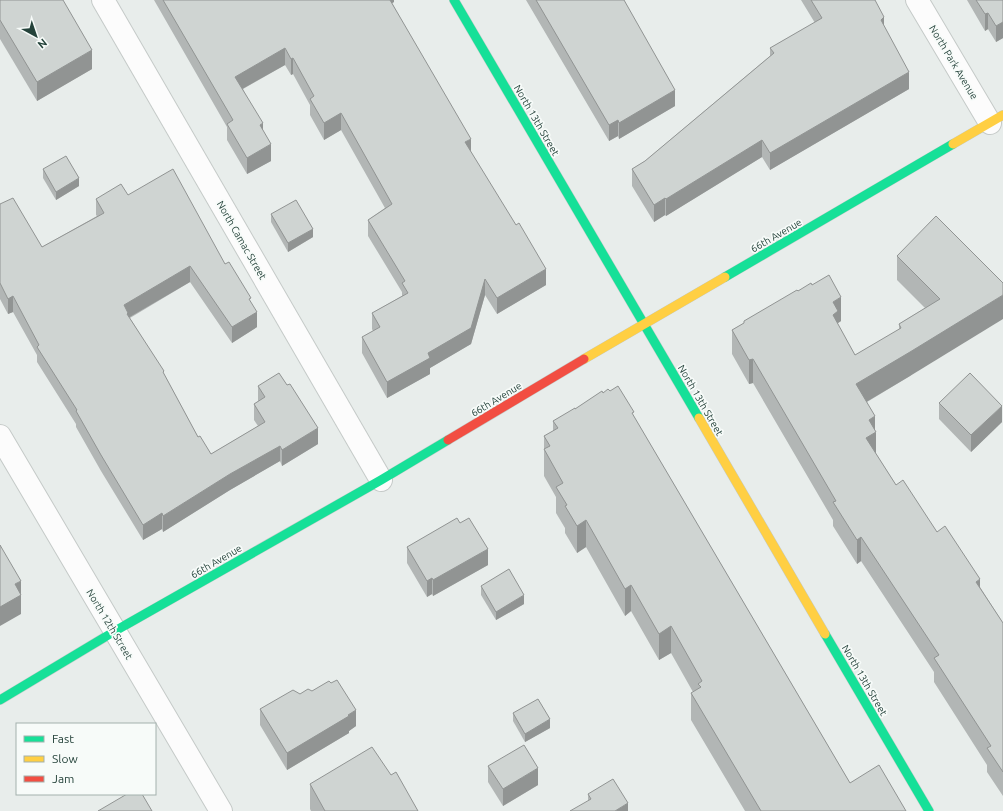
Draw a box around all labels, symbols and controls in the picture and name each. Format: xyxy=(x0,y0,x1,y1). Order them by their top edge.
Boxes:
north arrow xyxy=(16,16,56,56)
street label: North Park Avenue xyxy=(927,23,980,101)
text: N xyxy=(35,36,49,51)
street label: North 13th Street xyxy=(512,83,561,158)
street label: North Camac Street xyxy=(215,199,269,281)
street label: 66th Avenue xyxy=(749,216,804,254)
street label: North 13th Street xyxy=(676,363,725,438)
street label: 66th Avenue xyxy=(469,380,523,419)
street label: 66th Avenue xyxy=(189,542,244,580)
street label: North 12th Street xyxy=(84,587,135,661)
street label: North 13th Street xyxy=(840,643,889,718)
legend xyxy=(16,723,156,795)
text: Fast xyxy=(52,732,74,745)
text: Slow xyxy=(52,752,78,765)
text: Jam xyxy=(52,772,74,785)

